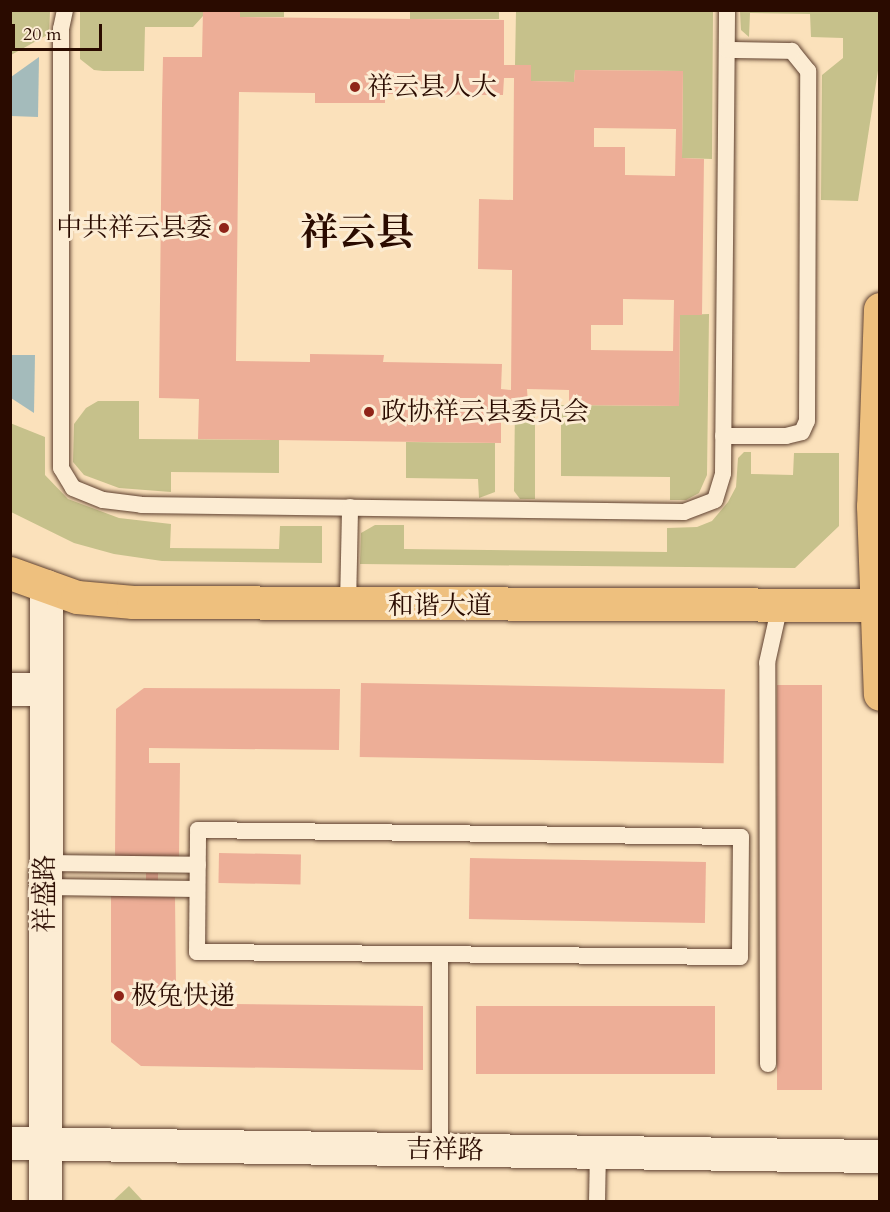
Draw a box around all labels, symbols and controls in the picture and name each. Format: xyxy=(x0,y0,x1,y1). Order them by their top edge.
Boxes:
scale bar xyxy=(15,12,105,50)
text: 20 m xyxy=(23,22,62,47)
place label: 祥云县人大 xyxy=(367,71,497,103)
marker: 祥云县人大 xyxy=(348,80,362,94)
district label: 祥云县 xyxy=(300,211,414,257)
place label: 中共祥云县委 xyxy=(56,212,212,244)
marker: 中共祥云县委 xyxy=(217,221,231,235)
place label: 政协祥云县委员会 xyxy=(381,396,589,428)
marker: 政协祥云县委员会 xyxy=(362,405,376,419)
street label: 和谐大道 xyxy=(388,590,492,622)
street label: 祥盛路 xyxy=(29,855,61,933)
place label: 极兔快递 xyxy=(131,980,235,1012)
marker: 极兔快递 xyxy=(112,989,126,1003)
street label: 吉祥路 xyxy=(406,1134,484,1166)

